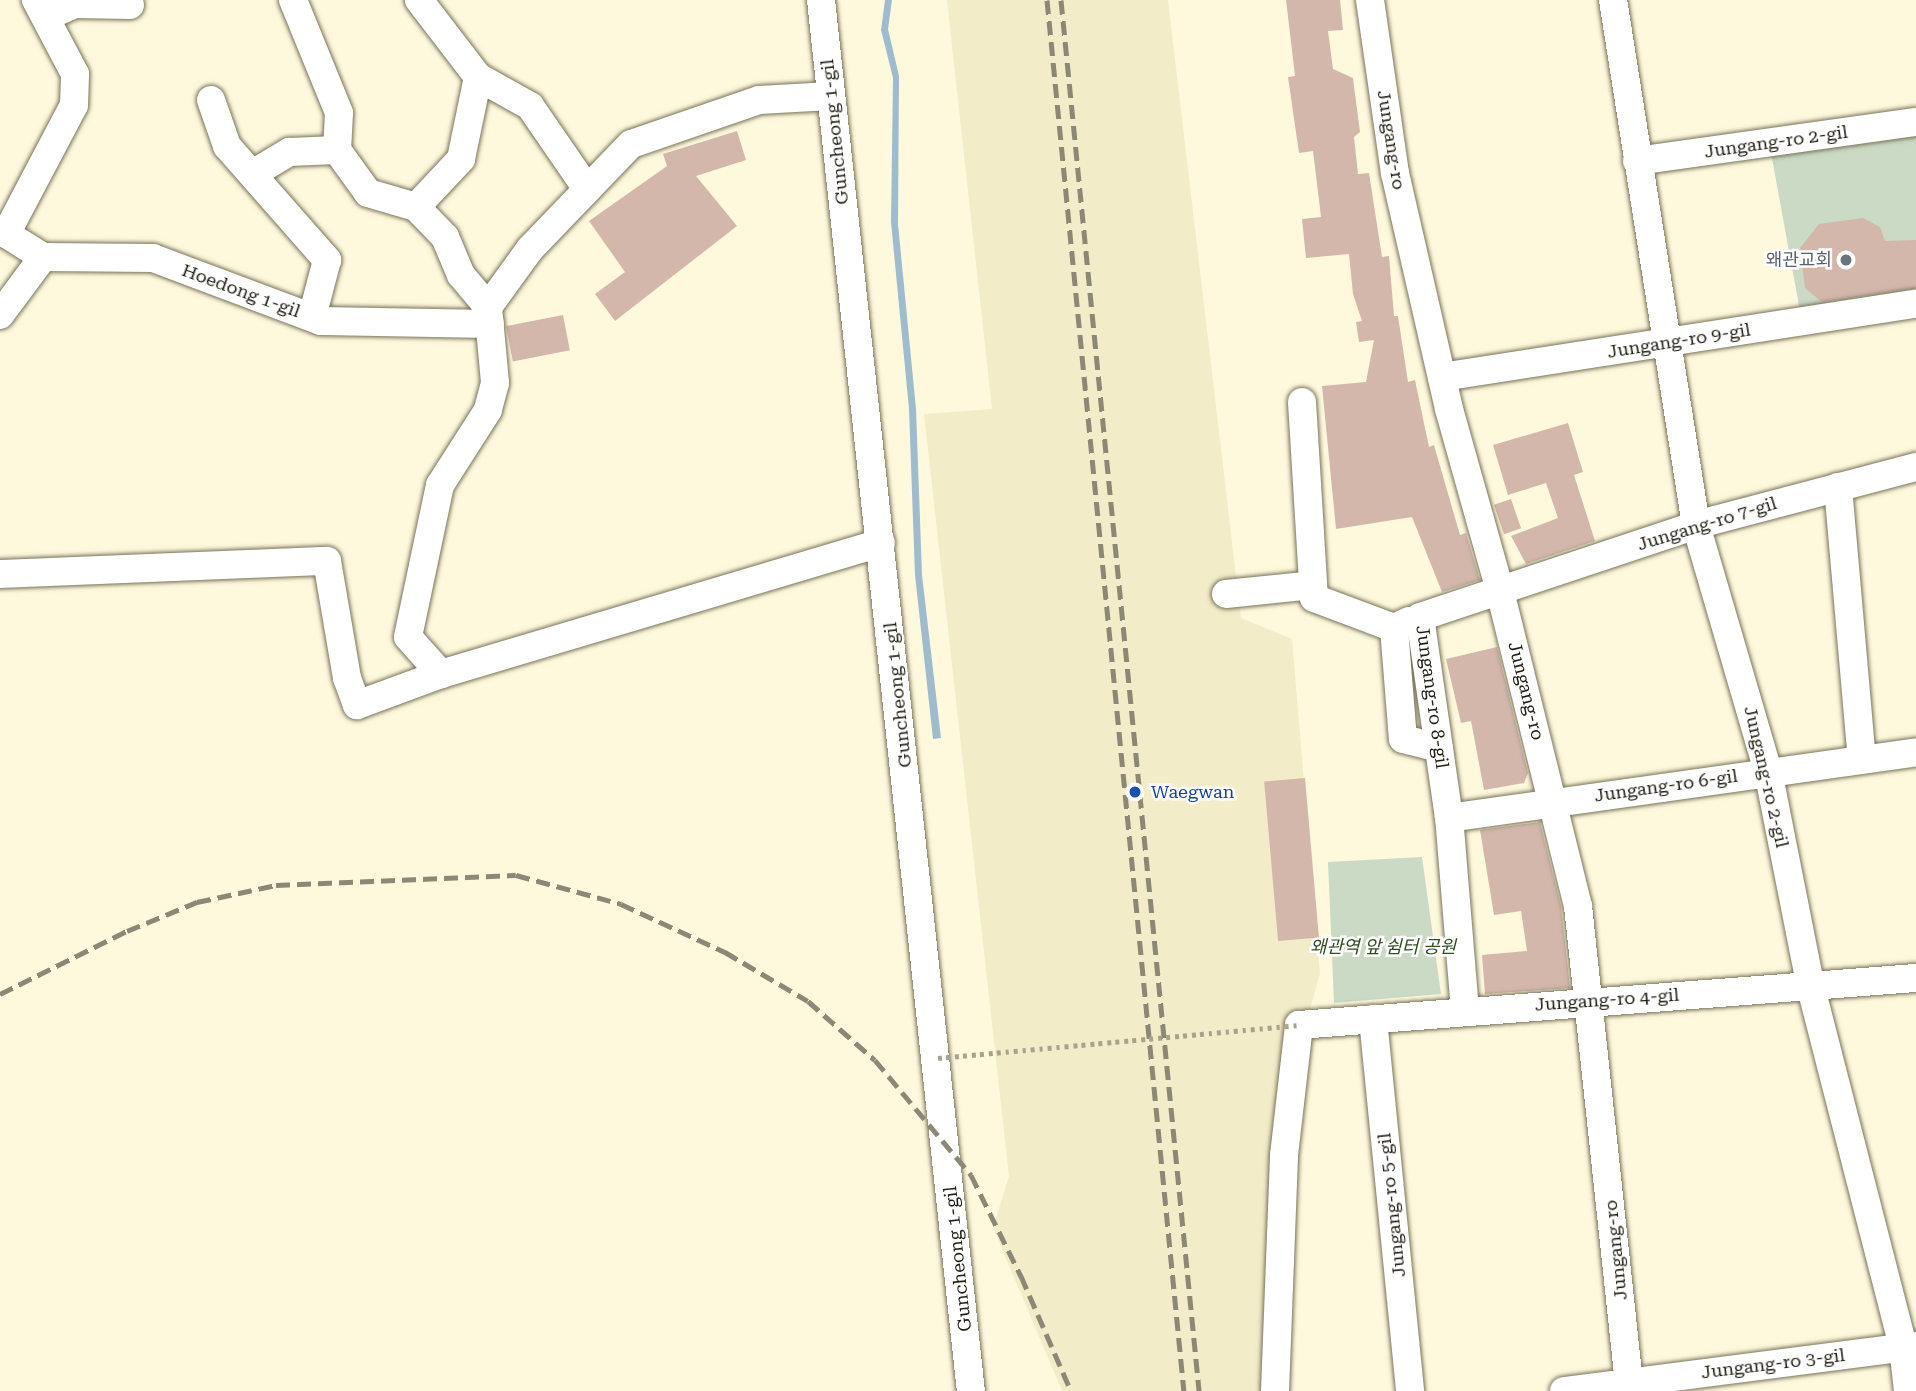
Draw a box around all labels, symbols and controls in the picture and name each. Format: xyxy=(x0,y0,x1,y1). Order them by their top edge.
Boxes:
street label: Guncheong 1-gil xyxy=(817,58,853,206)
street label: Jungang-ro xyxy=(1372,89,1410,191)
street label: Jungang-ro 2-gil xyxy=(1703,121,1849,163)
place label: 왜관교회 xyxy=(1766,249,1832,271)
marker: 왜관교회 xyxy=(1838,252,1854,268)
street label: Hoedong 1-gil xyxy=(179,260,303,322)
street label: Jungang-ro 9-gil xyxy=(1606,319,1752,363)
street label: Jungang-ro 7-gil xyxy=(1635,493,1779,555)
street label: Guncheong 1-gil xyxy=(880,621,916,769)
street label: Jungang-ro 8-gil xyxy=(1411,624,1453,770)
street label: Jungang-ro xyxy=(1503,640,1549,742)
street label: Jungang-ro 2-gil xyxy=(1739,704,1793,850)
street label: Jungang-ro 6-gil xyxy=(1593,765,1739,807)
place label: Waegwan xyxy=(1151,781,1234,803)
marker: Waegwan xyxy=(1125,782,1145,802)
park label: 왜관역 앞 쉼터 공원 xyxy=(1310,936,1456,958)
street label: Jungang-ro 4-gil xyxy=(1534,984,1680,1016)
street label: Jungang-ro 5-gil xyxy=(1374,1132,1410,1278)
street label: Guncheong 1-gil xyxy=(940,1185,976,1333)
street label: Jungang-ro xyxy=(1600,1199,1632,1301)
street label: Jungang-ro 3-gil xyxy=(1700,1344,1846,1384)

